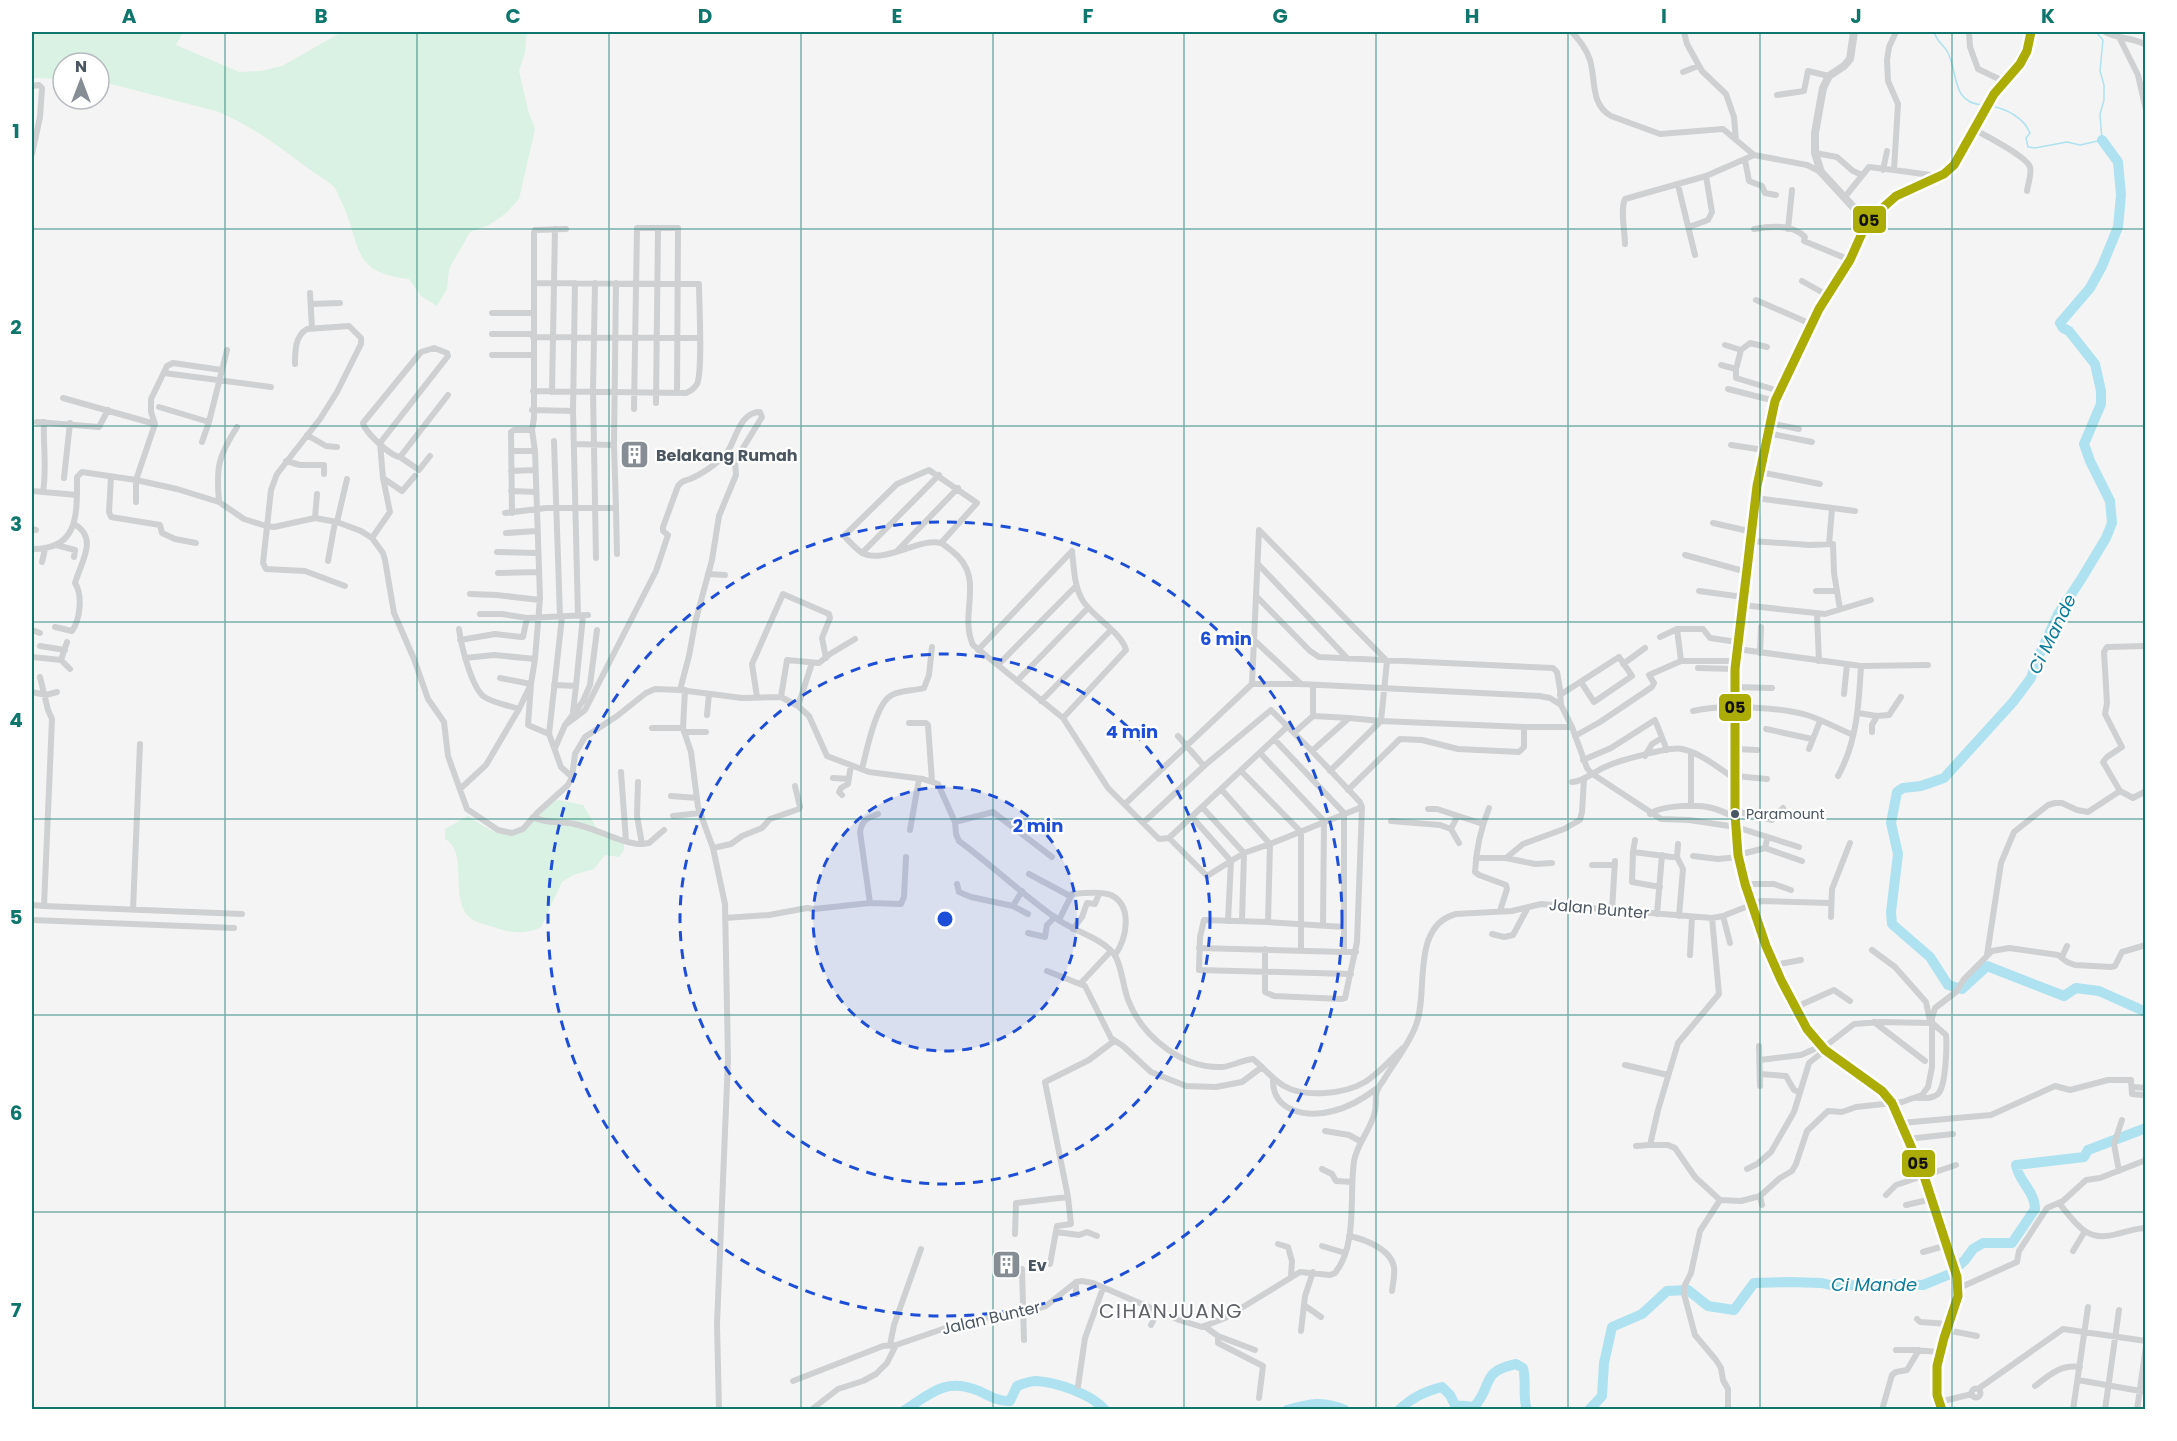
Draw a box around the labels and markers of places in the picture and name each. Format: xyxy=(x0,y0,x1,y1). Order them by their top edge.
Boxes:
building icon: Belakang Rumah xyxy=(619,439,651,471)
place label: Belakang Rumah xyxy=(656,444,798,467)
place label: Paramount xyxy=(1746,804,1825,824)
marker: Paramount xyxy=(1729,808,1741,820)
centre of rings xyxy=(935,909,955,929)
building icon: Ev xyxy=(991,1249,1023,1281)
place label: Ev xyxy=(1028,1254,1047,1277)

